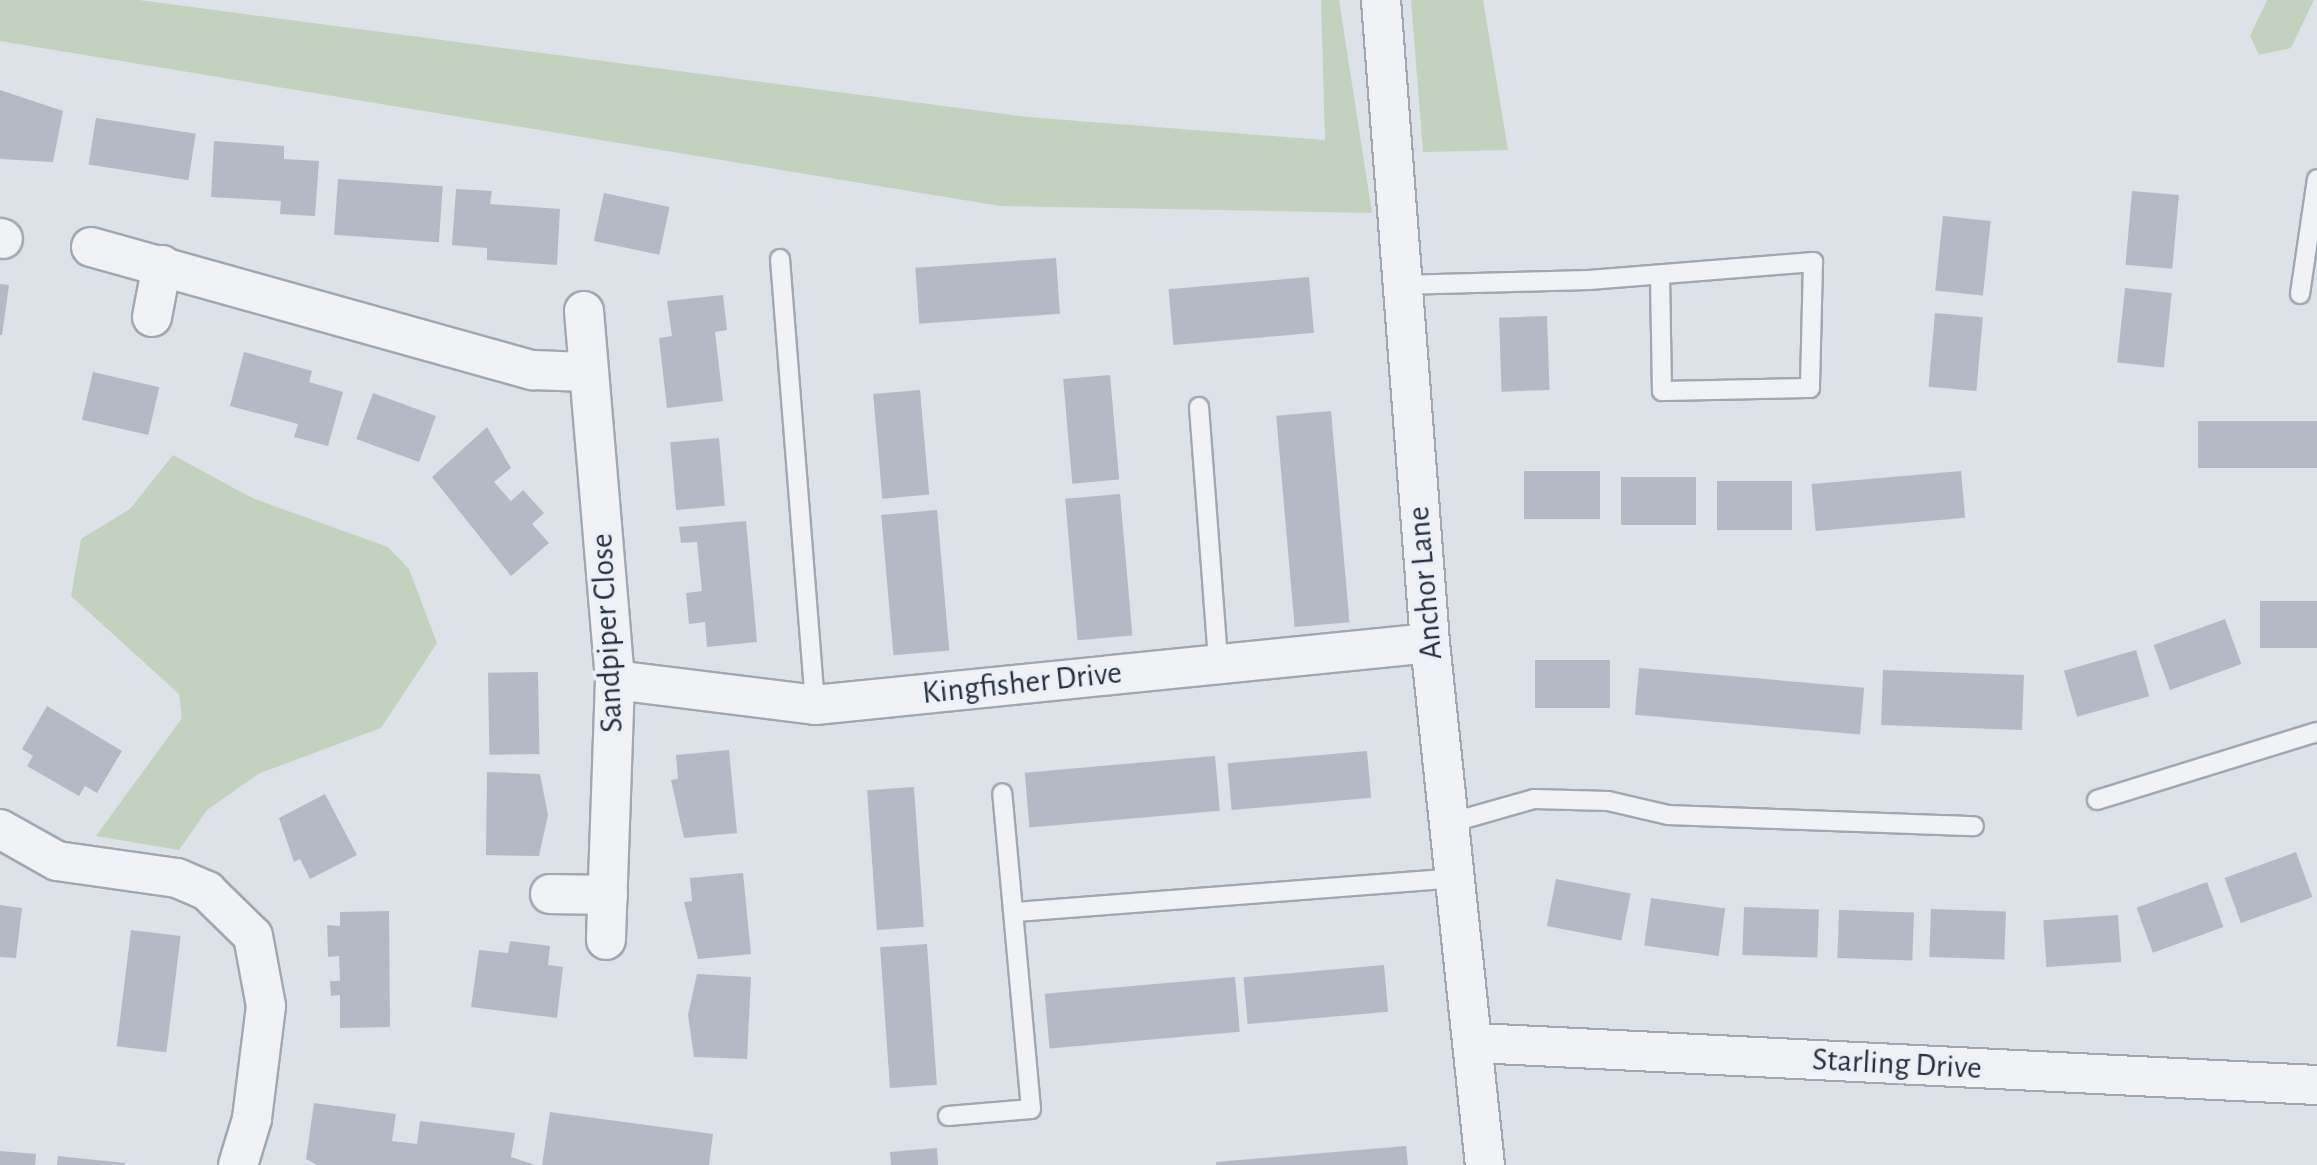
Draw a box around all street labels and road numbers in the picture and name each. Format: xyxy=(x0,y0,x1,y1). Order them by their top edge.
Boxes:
street label: Anchor Lane xyxy=(1399,505,1451,661)
street label: Sandpiper Close xyxy=(583,532,631,734)
street label: Kingfisher Drive xyxy=(920,653,1124,713)
street label: Starling Drive xyxy=(1811,1040,1983,1088)

